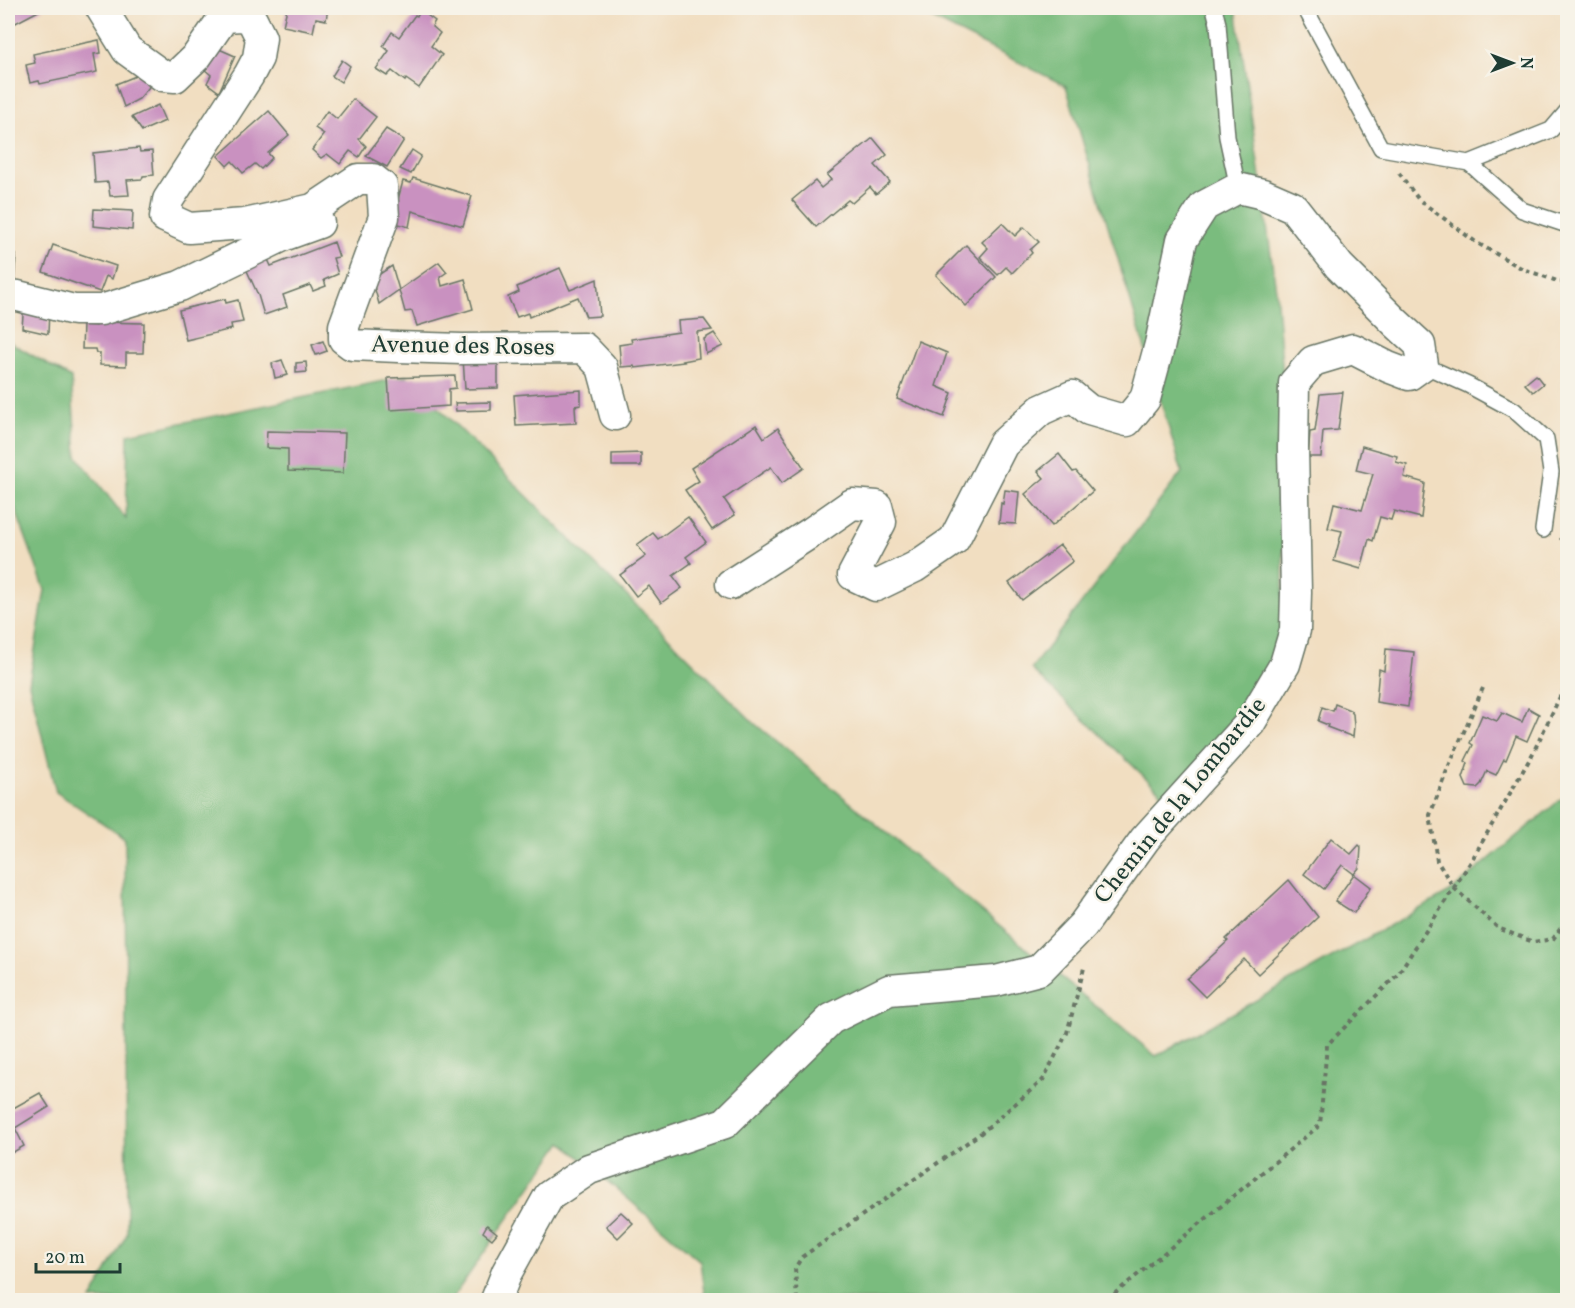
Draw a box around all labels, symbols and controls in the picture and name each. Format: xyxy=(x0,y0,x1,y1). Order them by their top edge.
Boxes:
north arrow xyxy=(1482,33,1542,93)
text: N xyxy=(1514,57,1536,69)
street label: Avenue des Roses xyxy=(371,328,555,366)
street label: Chemin de la Lombardie xyxy=(1087,690,1275,912)
scale bar xyxy=(36,1236,120,1274)
text: 20 m xyxy=(45,1246,85,1271)

